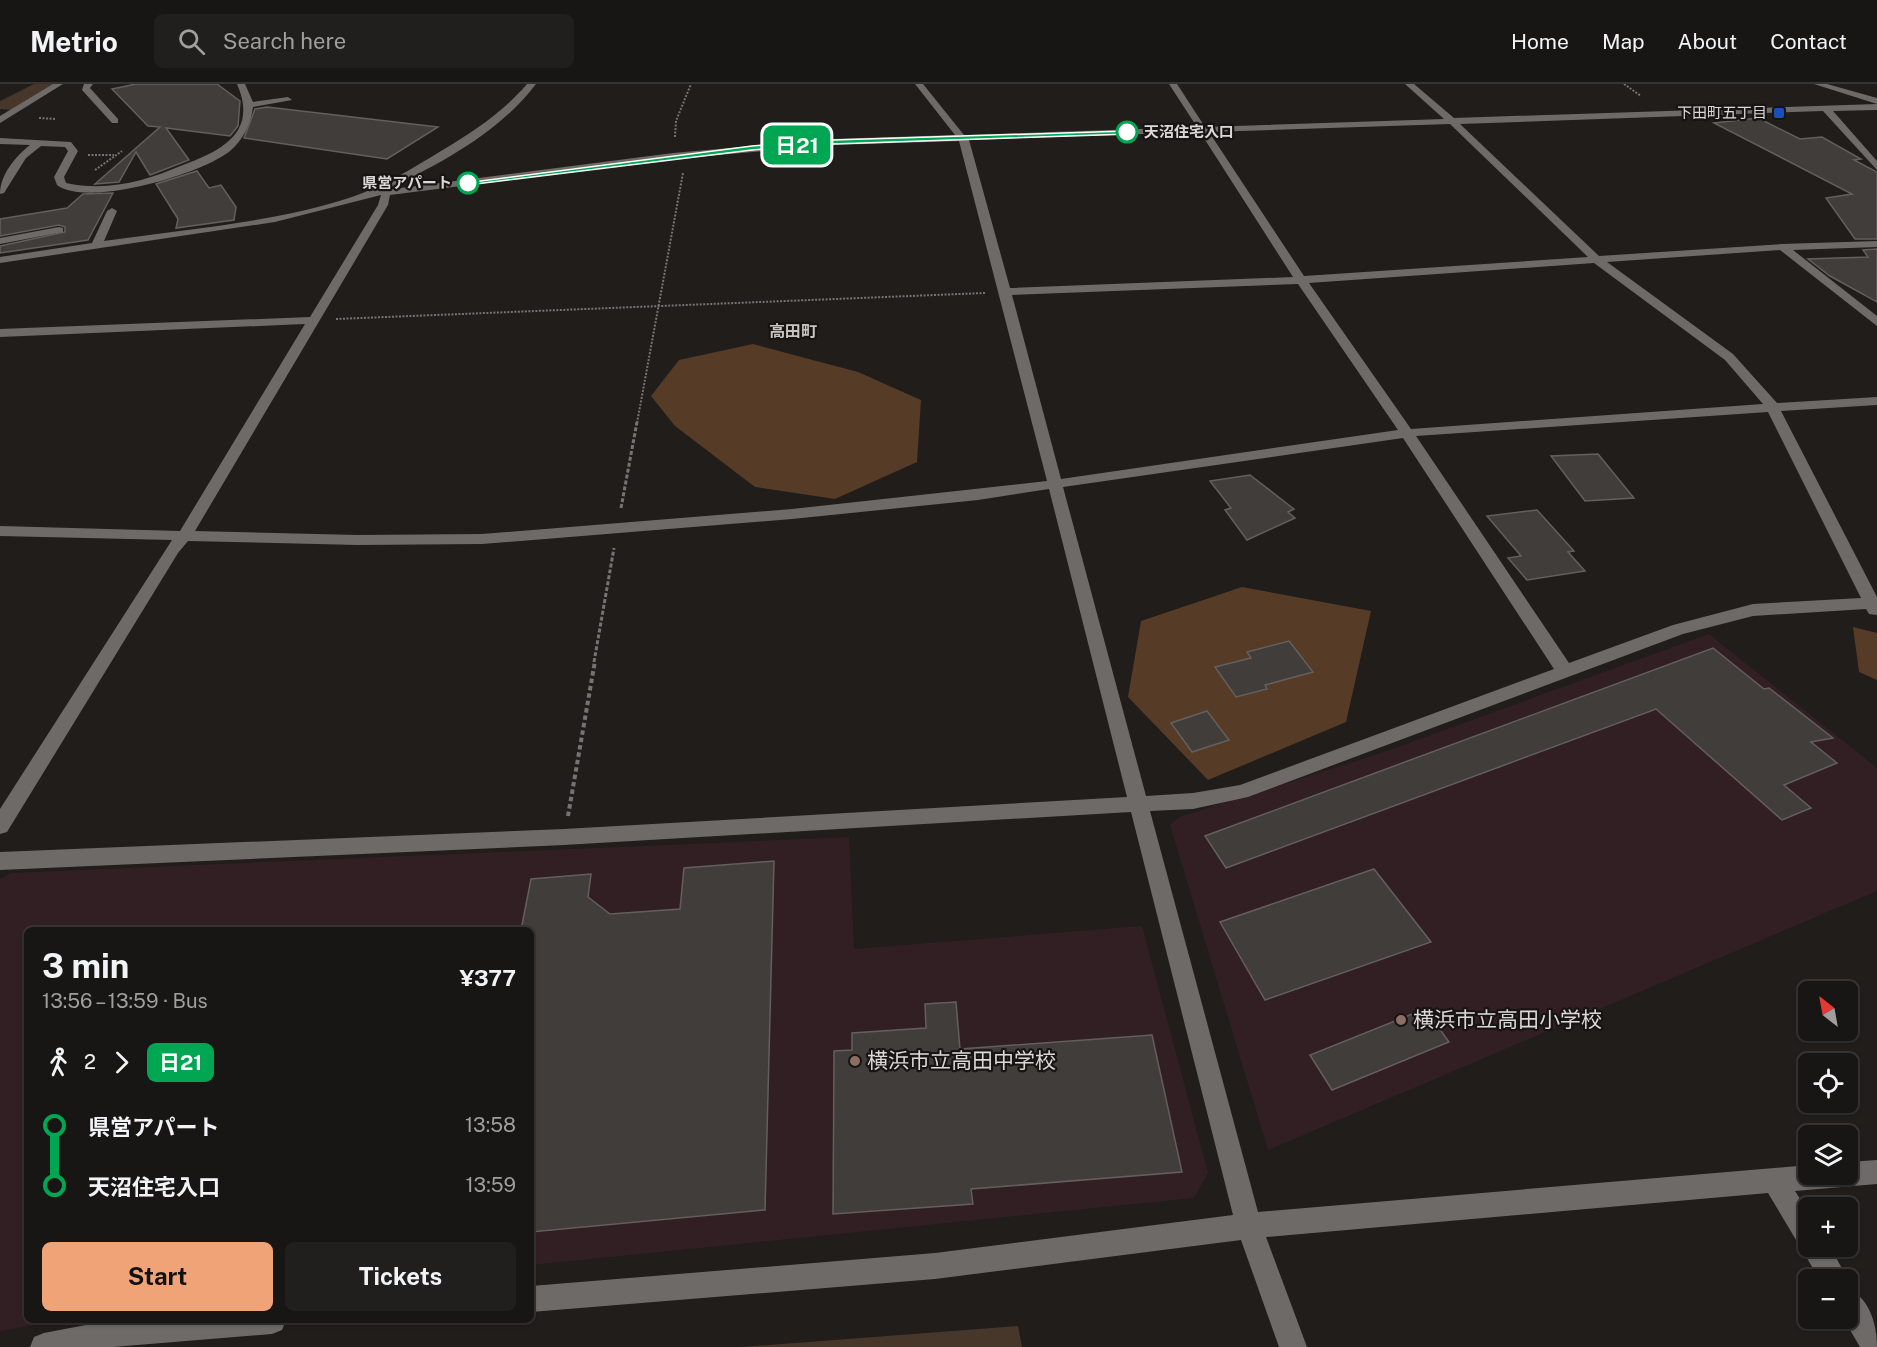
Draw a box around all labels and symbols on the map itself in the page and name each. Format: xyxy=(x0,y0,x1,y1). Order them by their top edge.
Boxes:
place label: 下田町五丁目 xyxy=(1677,104,1767,121)
marker: 下田町五丁目 xyxy=(1772,106,1786,120)
marker: 天沼住宅入口 xyxy=(1116,121,1138,143)
place label: 天沼住宅入口 xyxy=(1144,123,1234,140)
line badge: 日21 xyxy=(762,126,832,164)
marker: 県営アパート xyxy=(457,172,479,194)
place label: 県営アパート xyxy=(362,174,452,191)
district label: 高田町 xyxy=(769,322,817,341)
north arrow xyxy=(1798,981,1858,1041)
place label: 横浜市立高田小学校 xyxy=(1413,1007,1602,1032)
marker: 横浜市立高田小学校 xyxy=(1394,1013,1408,1027)
place label: 横浜市立高田中学校 xyxy=(867,1048,1056,1073)
marker: 横浜市立高田中学校 xyxy=(848,1054,862,1068)

